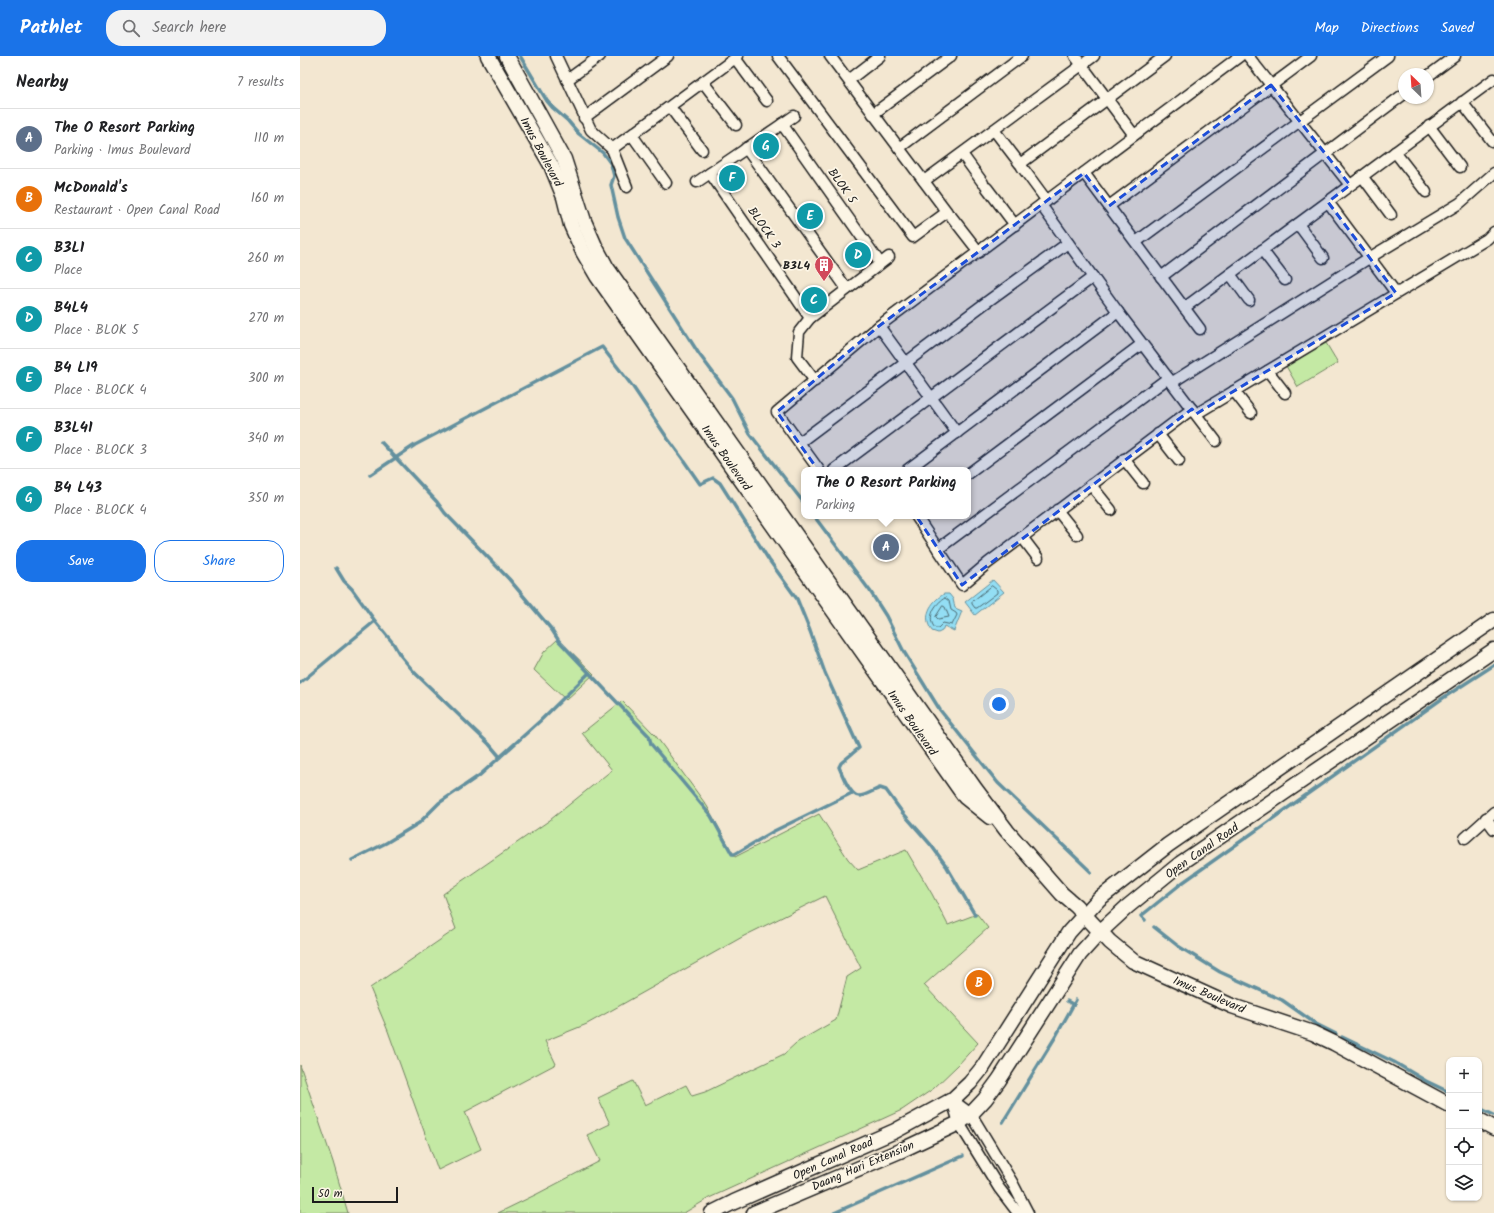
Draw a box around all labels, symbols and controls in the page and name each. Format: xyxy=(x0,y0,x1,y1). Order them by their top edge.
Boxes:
search box xyxy=(106,10,386,46)
text: Pathlet xyxy=(20,13,82,43)
text: Search here xyxy=(152,16,226,40)
icon: search xyxy=(120,17,142,39)
text: Map xyxy=(1314,17,1339,39)
text: Directions xyxy=(1361,17,1419,39)
text: Saved xyxy=(1441,17,1474,39)
north arrow xyxy=(1398,68,1434,104)
text: Nearby xyxy=(16,69,68,96)
text: 7 results xyxy=(237,72,284,93)
street label: Imus Boulevard xyxy=(515,114,568,191)
text: The O Resort Parking xyxy=(54,116,195,140)
text: A xyxy=(25,128,33,149)
text: 110 m xyxy=(254,128,284,149)
pin: G xyxy=(753,131,779,161)
text: Parking · Imus Boulevard xyxy=(54,140,190,161)
pin: F xyxy=(719,163,745,193)
street label: BLOK 5 xyxy=(823,164,862,209)
text: McDonald's xyxy=(54,176,128,200)
text: B xyxy=(25,188,33,209)
text: 160 m xyxy=(251,188,284,209)
text: Restaurant · Open Canal Road xyxy=(54,200,220,221)
pin: E xyxy=(797,201,823,231)
street label: BLOCK 3 xyxy=(743,203,785,253)
text: B3L1 xyxy=(54,236,84,260)
pin: D xyxy=(845,240,871,270)
text: C xyxy=(25,248,33,269)
text: 260 m xyxy=(247,248,284,269)
building icon: B3L4 xyxy=(813,254,835,282)
place label: B3L4 xyxy=(783,256,810,275)
text: Place xyxy=(54,260,82,281)
pin: C xyxy=(801,285,827,315)
text: B4L4 xyxy=(54,296,88,320)
text: D xyxy=(25,308,33,329)
text: 270 m xyxy=(248,308,284,329)
text: Place · BLOK 5 xyxy=(54,320,139,341)
text: B4 L19 xyxy=(54,356,98,380)
text: E xyxy=(25,368,33,389)
text: 300 m xyxy=(248,368,284,389)
text: Place · BLOCK 4 xyxy=(54,380,147,401)
text: B3L41 xyxy=(54,416,92,440)
street label: Imus Boulevard xyxy=(696,421,756,496)
text: F xyxy=(25,428,33,449)
text: 340 m xyxy=(247,428,284,449)
text: Place · BLOCK 3 xyxy=(54,440,147,461)
popup xyxy=(801,467,971,519)
text: The O Resort Parking xyxy=(815,471,957,495)
text: B4 L43 xyxy=(54,476,102,500)
text: G xyxy=(25,488,33,509)
text: 350 m xyxy=(248,488,284,509)
text: Parking xyxy=(815,495,855,516)
text: Place · BLOCK 4 xyxy=(54,500,147,521)
pin: A xyxy=(873,532,899,562)
button: Save xyxy=(16,540,146,582)
button: Share xyxy=(154,540,284,582)
street label: Imus Boulevard xyxy=(882,686,942,761)
your location xyxy=(989,694,1009,714)
street label: Open Canal Road xyxy=(1161,818,1244,884)
pin: B xyxy=(966,968,992,998)
street label: Imus Boulevard xyxy=(1170,971,1249,1019)
map controls xyxy=(1446,1057,1482,1201)
button: + xyxy=(1446,1057,1482,1093)
button: − xyxy=(1446,1093,1482,1129)
button: locate xyxy=(1446,1129,1482,1165)
street label: Open Canal Road xyxy=(790,1132,877,1185)
street label: Daang Hari Extension xyxy=(809,1136,917,1196)
button: layers xyxy=(1446,1165,1482,1201)
scale bar xyxy=(312,1185,398,1204)
text: 50 m xyxy=(318,1185,343,1203)

